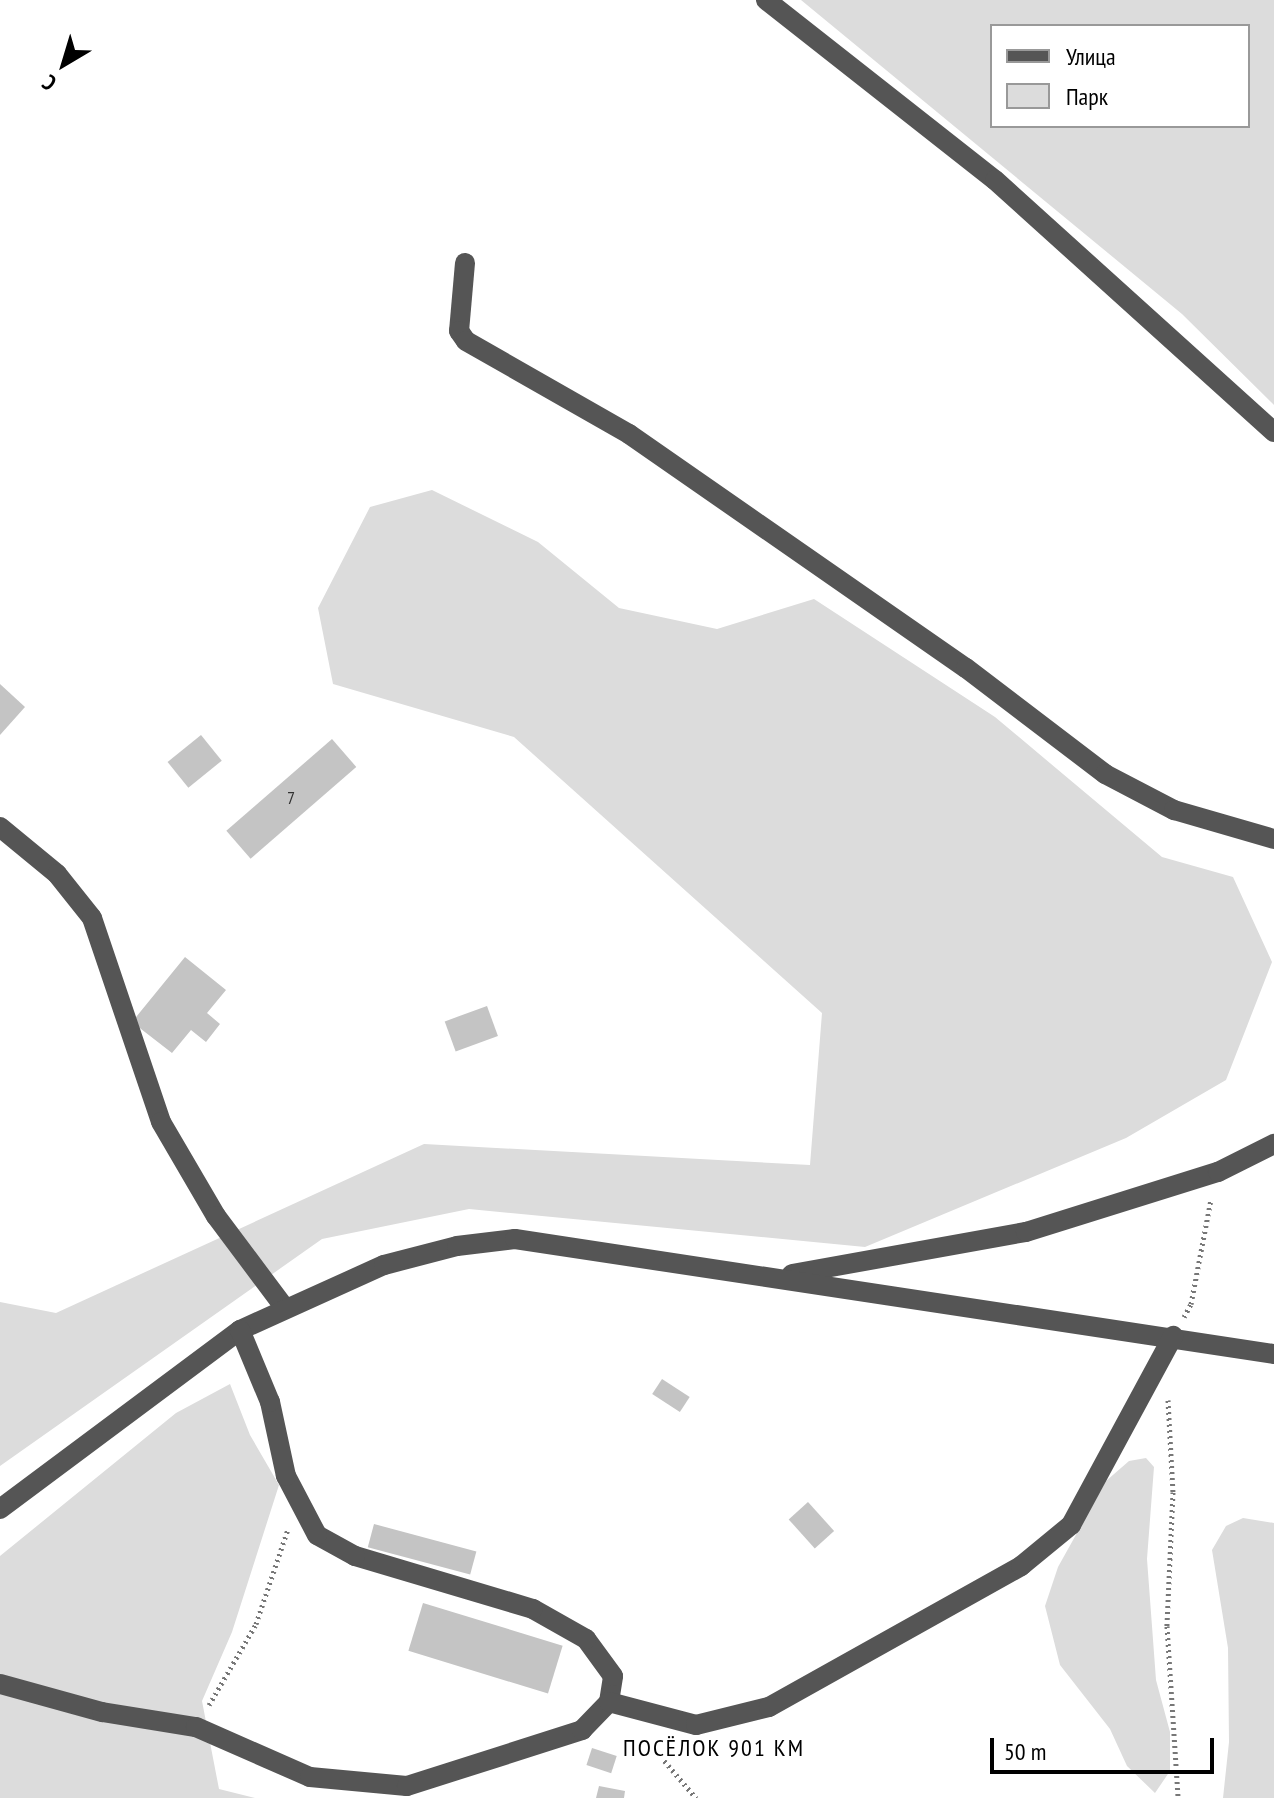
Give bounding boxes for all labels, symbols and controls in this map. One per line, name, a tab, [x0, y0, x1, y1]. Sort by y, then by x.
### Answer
north arrow	[24, 24, 104, 104]
legend	[990, 24, 1250, 128]
text: Улица	[1066, 41, 1116, 72]
text: С	[37, 69, 62, 97]
text: Парк	[1066, 81, 1108, 112]
house number: 7	[287, 787, 295, 809]
scale bar	[994, 1722, 1218, 1772]
district label: ПОСЁЛОК 901 КМ	[623, 1734, 805, 1762]
text: 50 m	[1004, 1736, 1046, 1767]

